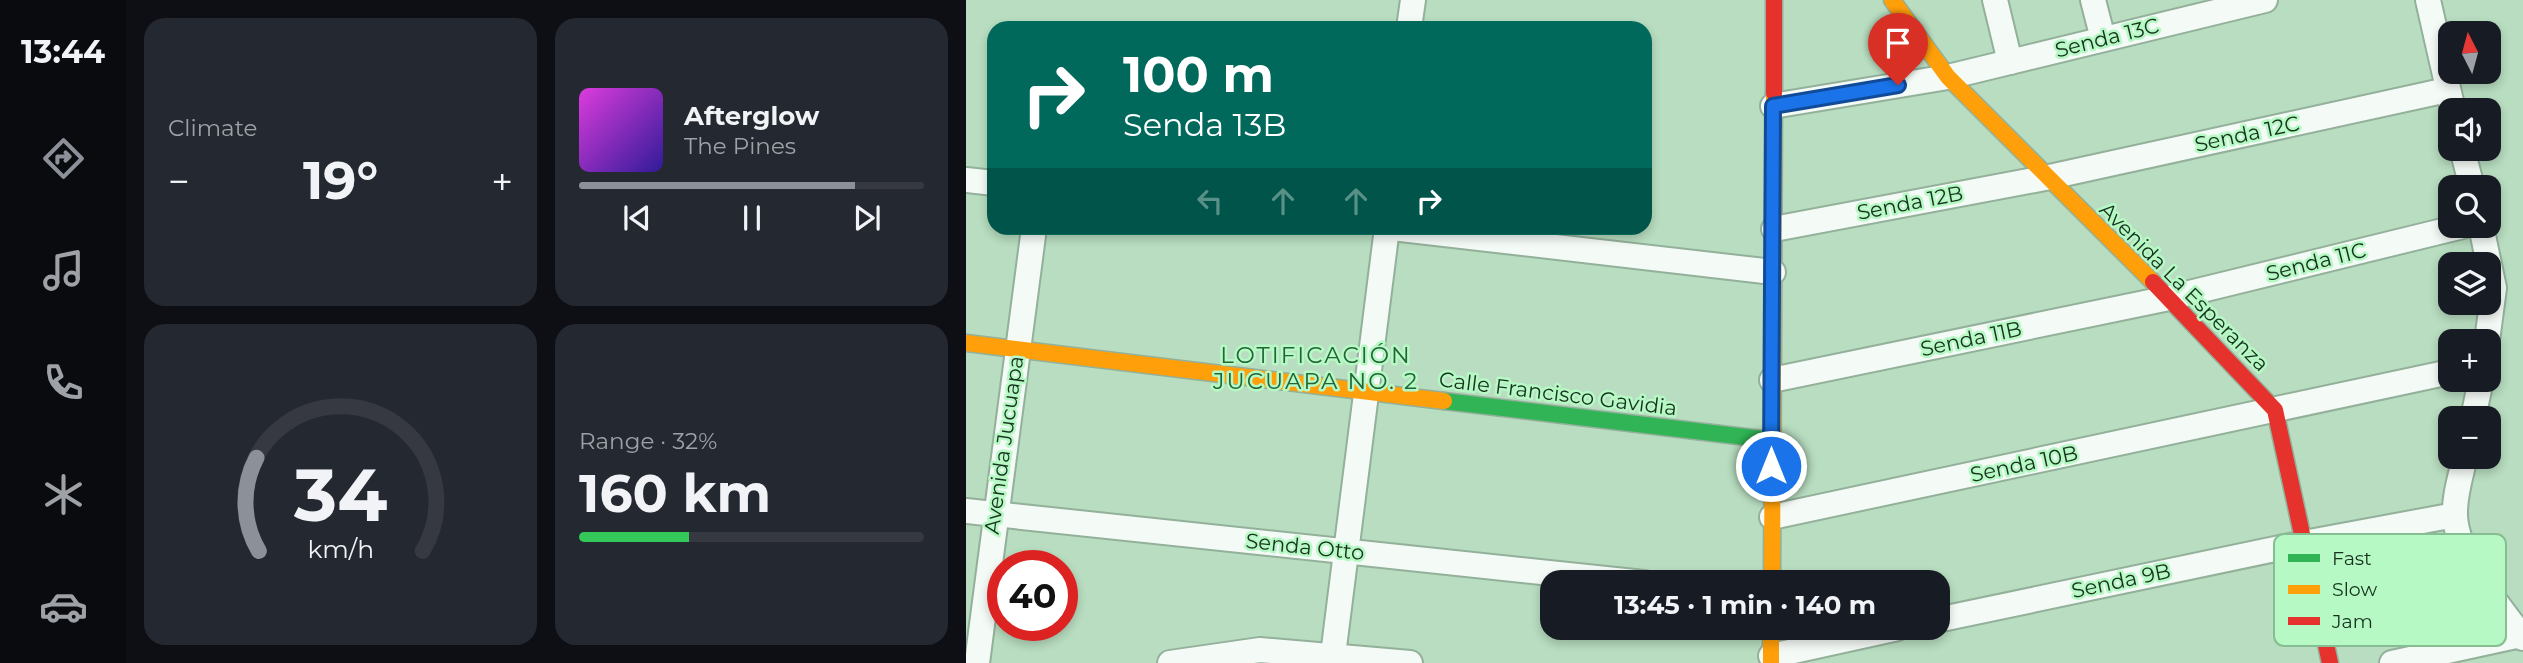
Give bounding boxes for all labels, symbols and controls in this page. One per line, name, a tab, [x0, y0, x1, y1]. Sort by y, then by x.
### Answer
pin	[1868, 13, 1928, 85]
street label: Senda 13C	[2052, 13, 2162, 62]
north arrow	[2438, 21, 2501, 84]
map controls	[2438, 21, 2501, 469]
icon: arrive	[1879, 24, 1917, 62]
text: 13:44	[21, 32, 105, 71]
text: 100 m	[1123, 45, 1274, 104]
icon: right	[1008, 49, 1099, 140]
button: sound	[2438, 98, 2501, 161]
text: Afterglow	[684, 100, 819, 132]
text: Senda 13B	[1123, 105, 1286, 144]
street label: Senda 12C	[2192, 110, 2302, 157]
text: Climate	[168, 114, 257, 142]
text: The Pines	[684, 132, 796, 160]
icon: directions	[39, 134, 88, 183]
text: 19°	[303, 149, 378, 212]
text: −	[168, 158, 190, 205]
text: +	[491, 158, 513, 205]
button: search	[2438, 175, 2501, 238]
street label: Senda 12B	[1855, 180, 1965, 225]
icon: left	[1191, 182, 1229, 220]
icon: ahead	[1264, 182, 1302, 220]
icon: ahead	[1337, 182, 1375, 220]
icon: right	[1410, 182, 1448, 220]
street label: Avenida La Esperanza	[2095, 197, 2274, 376]
icon: previous	[618, 199, 656, 237]
icon: pause	[733, 199, 771, 237]
icon: next	[848, 199, 886, 237]
street label: Senda 11C	[2263, 237, 2368, 286]
icon: music	[39, 246, 88, 295]
button: layers	[2438, 252, 2501, 315]
street label: Senda 11B	[1918, 316, 2024, 361]
button: +	[2438, 329, 2501, 392]
district label: LOTIFICACIÓN JUCUAPA NO. 2	[1212, 341, 1419, 395]
street label: Avenida Jucuapa	[979, 354, 1028, 536]
icon: phone	[39, 358, 88, 407]
street label: Calle Francisco Gavidia	[1438, 367, 1678, 420]
button: −	[2438, 406, 2501, 469]
text: Range · 32%	[579, 427, 717, 455]
position arrow	[1734, 429, 1808, 503]
street label: Senda 10B	[1968, 440, 2080, 487]
text: 34	[293, 451, 387, 539]
text: 160 km	[579, 462, 771, 525]
icon: climate	[39, 470, 88, 519]
street label: Senda Otto	[1244, 528, 1366, 565]
text: km/h	[307, 533, 374, 563]
legend	[2274, 534, 2506, 646]
text: Fast	[2332, 547, 2372, 570]
speed limit sign: 40	[987, 550, 1078, 641]
street label: Senda 9B	[2069, 558, 2173, 603]
text: Slow	[2332, 578, 2377, 601]
icon: car	[39, 582, 88, 631]
text: 13:45 · 1 min · 140 m	[1614, 589, 1876, 621]
text: Jam	[2331, 610, 2373, 633]

